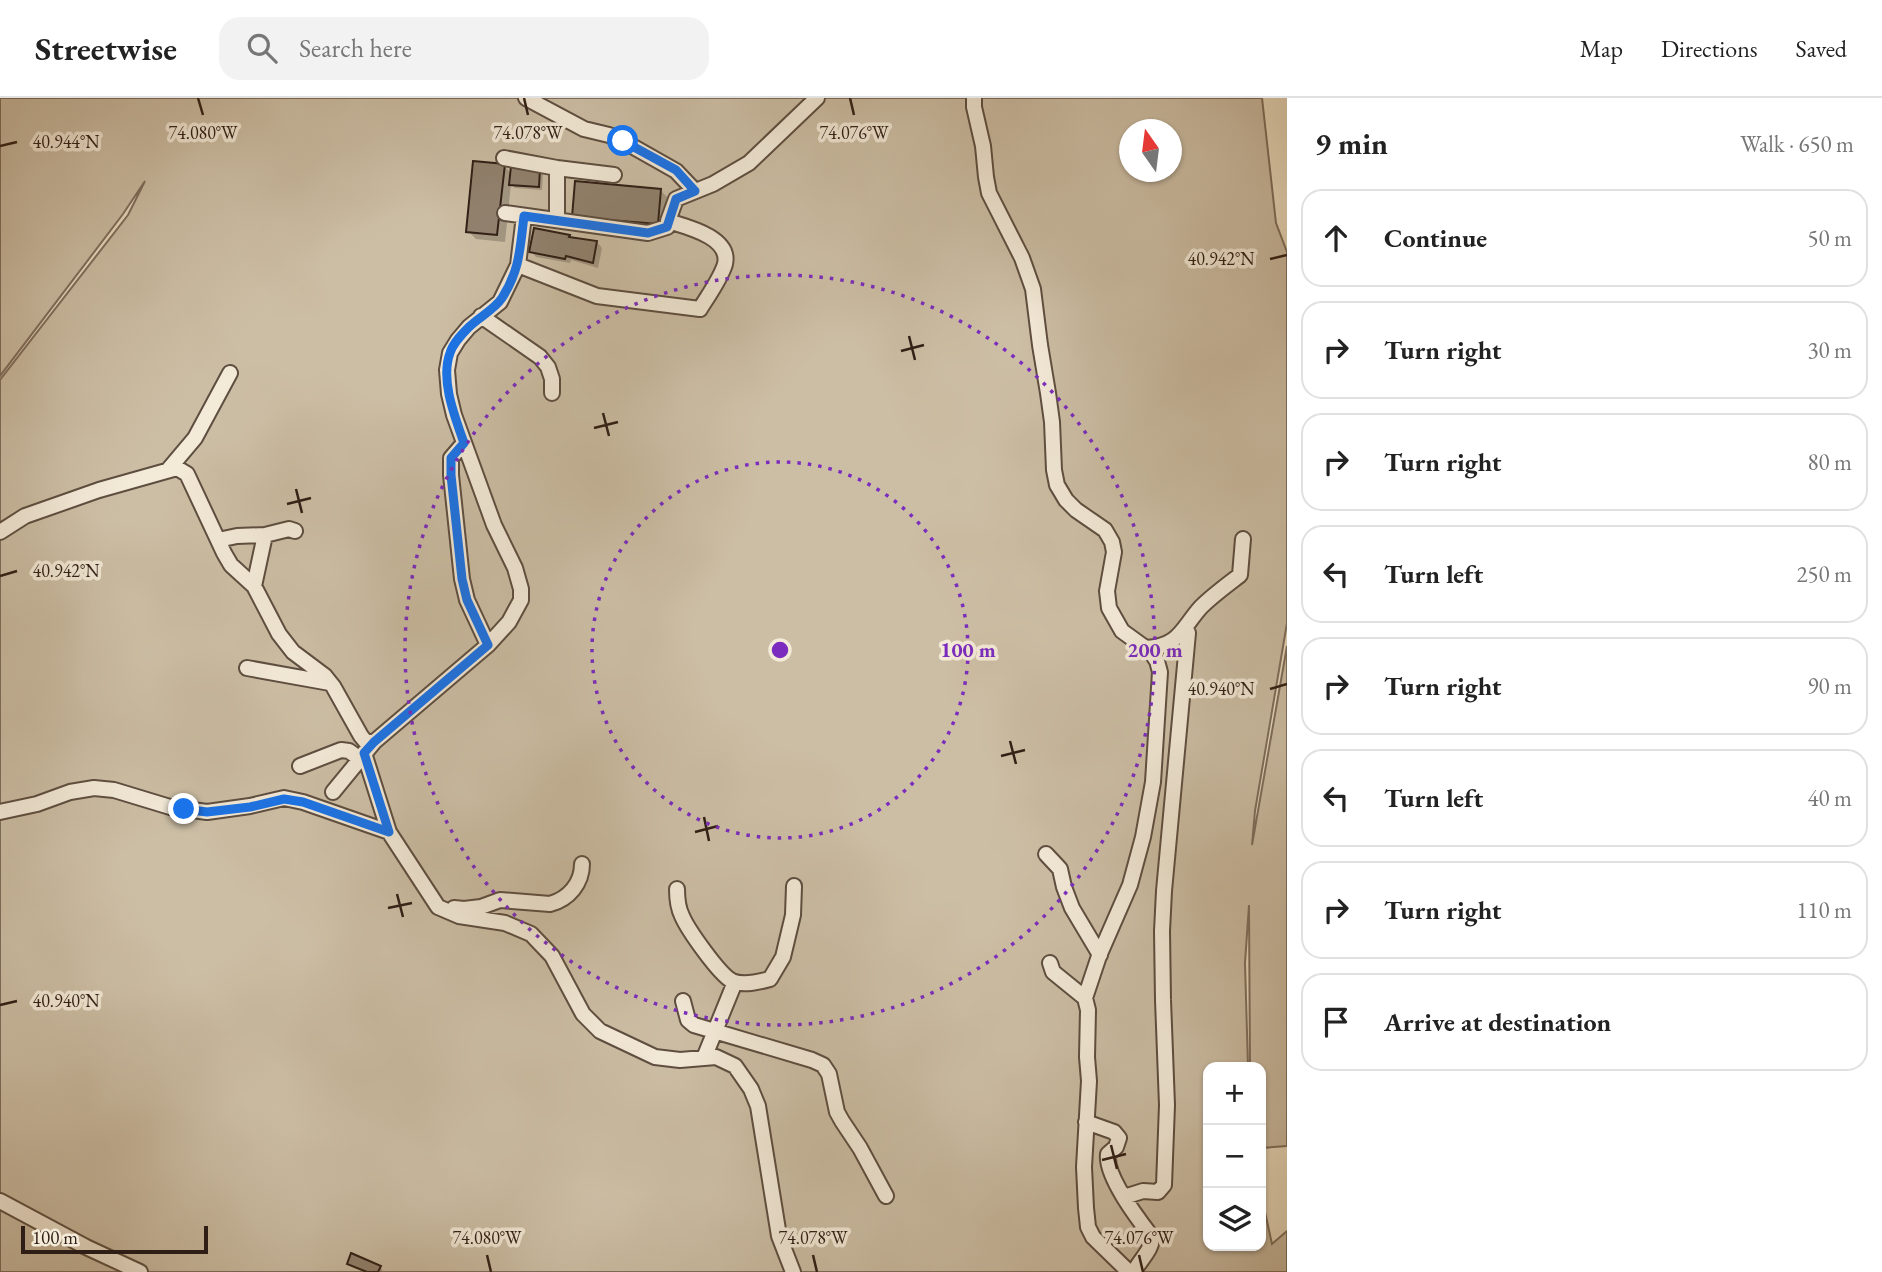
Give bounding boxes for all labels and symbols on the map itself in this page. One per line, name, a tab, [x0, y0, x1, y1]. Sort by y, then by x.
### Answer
north arrow	[1119, 119, 1182, 182]
text: 74.080°W	[168, 121, 238, 144]
text: 74.078°W	[493, 121, 563, 144]
text: 74.076°W	[819, 121, 889, 144]
route start	[607, 125, 638, 156]
text: 40.944°N	[33, 130, 100, 153]
text: 40.942°N	[1188, 247, 1255, 270]
text: 40.942°N	[33, 559, 100, 582]
text: 100 m	[940, 636, 996, 663]
text: 200 m	[1127, 636, 1183, 663]
centre of rings	[768, 638, 792, 662]
text: 40.940°N	[1188, 677, 1255, 700]
route end	[168, 793, 199, 824]
text: 40.940°N	[33, 989, 100, 1012]
scale bar	[21, 1223, 208, 1255]
text: 74.080°W	[452, 1226, 522, 1249]
text: 74.078°W	[778, 1226, 848, 1249]
text: 74.076°W	[1104, 1226, 1174, 1249]

